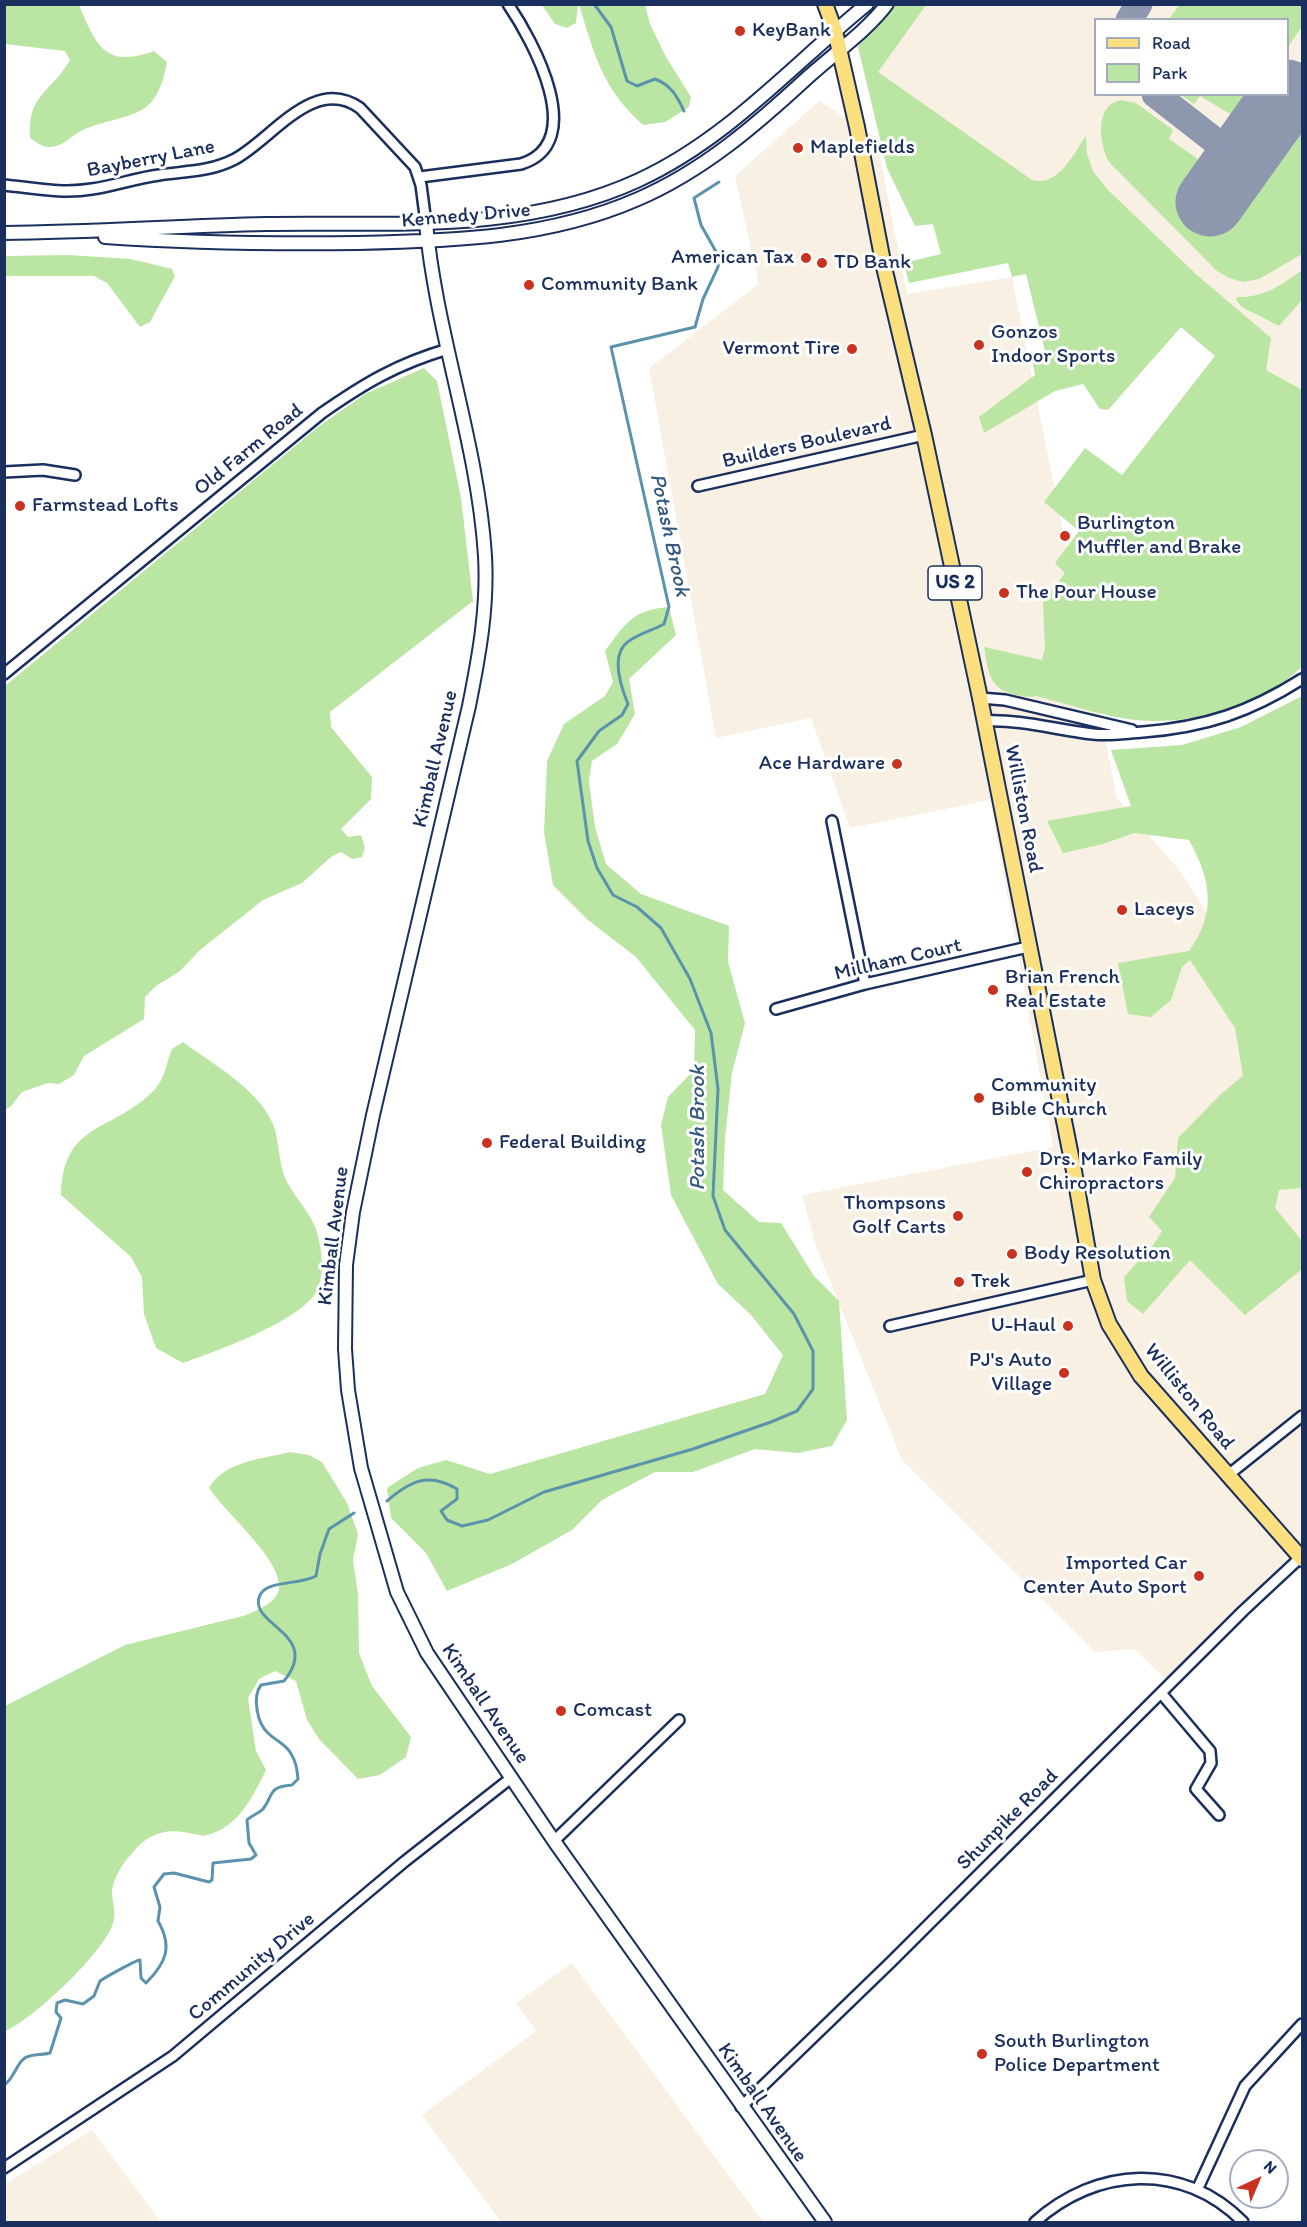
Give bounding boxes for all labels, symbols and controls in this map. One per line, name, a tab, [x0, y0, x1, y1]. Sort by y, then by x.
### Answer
place label: KeyBank	[752, 18, 831, 44]
legend	[1094, 18, 1289, 96]
marker: KeyBank	[733, 24, 747, 38]
text: Road	[1152, 32, 1191, 54]
text: Park	[1152, 62, 1187, 84]
street label: Bayberry Lane	[85, 134, 217, 184]
place label: Maplefields	[810, 135, 915, 161]
marker: Maplefields	[791, 141, 805, 155]
street label: Kennedy Drive	[400, 198, 532, 234]
place label: American Tax	[671, 245, 794, 271]
place label: TD Bank	[834, 250, 911, 276]
marker: American Tax	[799, 251, 813, 265]
marker: TD Bank	[815, 256, 829, 270]
place label: Community Bank	[541, 272, 698, 298]
marker: Community Bank	[522, 278, 536, 292]
place label: Gonzos Indoor Sports	[991, 320, 1115, 370]
place label: Vermont Tire	[723, 336, 840, 362]
marker: Gonzos Indoor Sports	[972, 338, 986, 352]
marker: Vermont Tire	[845, 342, 859, 356]
street label: Old Farm Road	[189, 398, 309, 502]
street label: Builders Boulevard	[720, 411, 894, 475]
water label: Potash Brook	[643, 471, 695, 599]
place label: Farmstead Lofts	[32, 493, 179, 519]
marker: Farmstead Lofts	[13, 499, 27, 513]
place label: Burlington Muffler and Brake	[1077, 511, 1241, 561]
marker: Burlington Muffler and Brake	[1058, 529, 1072, 543]
road number: US 2	[928, 566, 982, 600]
place label: The Pour House	[1016, 580, 1157, 606]
marker: The Pour House	[997, 586, 1011, 600]
street label: Kimball Avenue	[408, 688, 464, 830]
street label: Williston Road	[998, 743, 1048, 875]
place label: Ace Hardware	[759, 751, 885, 777]
marker: Ace Hardware	[890, 757, 904, 771]
place label: Laceys	[1134, 897, 1195, 923]
marker: Laceys	[1115, 903, 1129, 917]
street label: Millham Court	[832, 933, 964, 987]
place label: Brian French Real Estate	[1005, 965, 1120, 1015]
marker: Brian French Real Estate	[986, 983, 1000, 997]
water label: Potash Brook	[685, 1065, 711, 1191]
place label: Community Bible Church	[991, 1073, 1107, 1123]
marker: Community Bible Church	[972, 1091, 986, 1105]
place label: Federal Building	[499, 1130, 646, 1156]
marker: Federal Building	[480, 1136, 494, 1150]
place label: Drs. Marko Family Chiropractors	[1039, 1147, 1202, 1197]
street label: Kimball Avenue	[313, 1165, 355, 1307]
marker: Drs. Marko Family Chiropractors	[1020, 1165, 1034, 1179]
place label: Thompsons Golf Carts	[843, 1191, 946, 1241]
marker: Thompsons Golf Carts	[951, 1209, 965, 1223]
place label: Body Resolution	[1024, 1241, 1170, 1267]
marker: Body Resolution	[1005, 1247, 1019, 1261]
place label: Trek	[971, 1269, 1010, 1295]
marker: Trek	[952, 1275, 966, 1289]
place label: U-Haul	[991, 1313, 1056, 1339]
marker: U-Haul	[1061, 1319, 1075, 1333]
street label: Williston Road	[1138, 1339, 1240, 1455]
place label: PJ's Auto Village	[969, 1348, 1052, 1398]
marker: PJ's Auto Village	[1057, 1366, 1071, 1380]
place label: Imported Car Center Auto Sport	[1023, 1551, 1187, 1601]
marker: Imported Car Center Auto Sport	[1192, 1569, 1206, 1583]
street label: Kimball Avenue	[435, 1639, 535, 1769]
place label: Comcast	[573, 1698, 652, 1724]
marker: Comcast	[554, 1704, 568, 1718]
street label: Shunpike Road	[952, 1764, 1064, 1876]
street label: Community Drive	[184, 1907, 320, 2027]
place label: South Burlington Police Department	[994, 2029, 1160, 2079]
street label: Kimball Avenue	[712, 2038, 812, 2168]
marker: South Burlington Police Department	[975, 2047, 989, 2061]
north arrow	[1229, 2149, 1289, 2209]
text: N	[1260, 2157, 1281, 2178]

